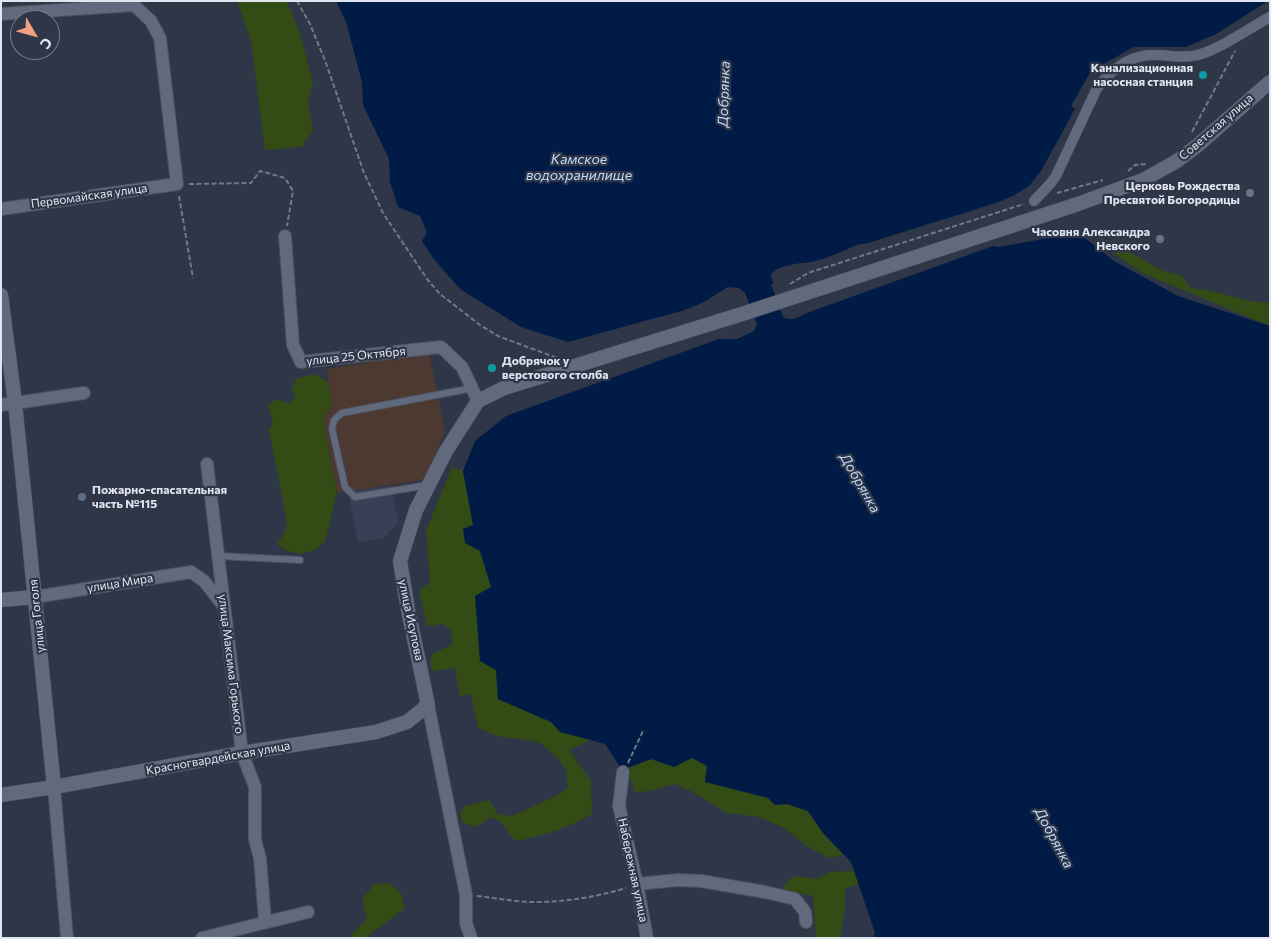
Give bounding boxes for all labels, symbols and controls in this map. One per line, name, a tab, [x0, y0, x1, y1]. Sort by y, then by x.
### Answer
north arrow	[10, 10, 60, 60]
text: С	[37, 35, 56, 53]
water label: Добрянка	[714, 61, 734, 127]
place label: Канализационная насосная станция	[1091, 61, 1193, 89]
marker: Канализационная насосная станция	[1197, 69, 1209, 81]
street label: Советская улица	[1176, 91, 1256, 163]
water label: Камское водохранилище	[526, 151, 632, 184]
place label: Церковь Рождества Пресвятой Богородицы	[1104, 179, 1240, 207]
street label: Первомайская улица	[30, 181, 148, 211]
marker: Церковь Рождества Пресвятой Богородицы	[1244, 187, 1256, 199]
place label: Часовня Александра Невского	[1032, 225, 1150, 253]
marker: Часовня Александра Невского	[1154, 233, 1166, 245]
street label: улица 25 Октября	[306, 344, 406, 368]
place label: Добрячок у верстового столба	[502, 354, 608, 382]
marker: Добрячок у верстового столба	[486, 362, 498, 374]
water label: Добрянка	[836, 450, 884, 516]
place label: Пожарно-спасательная часть №115	[92, 483, 227, 511]
marker: Пожарно-спасательная часть №115	[76, 491, 88, 503]
street label: улица Мира	[86, 571, 154, 595]
street label: улица Исупова	[395, 578, 427, 662]
street label: улица Гоголя	[26, 579, 48, 653]
street label: улица Максима Горького	[215, 593, 247, 735]
street label: Красногвардейская улица	[145, 738, 291, 778]
water label: Добрянка	[1031, 805, 1077, 871]
street label: Набережная улица	[615, 817, 651, 923]

